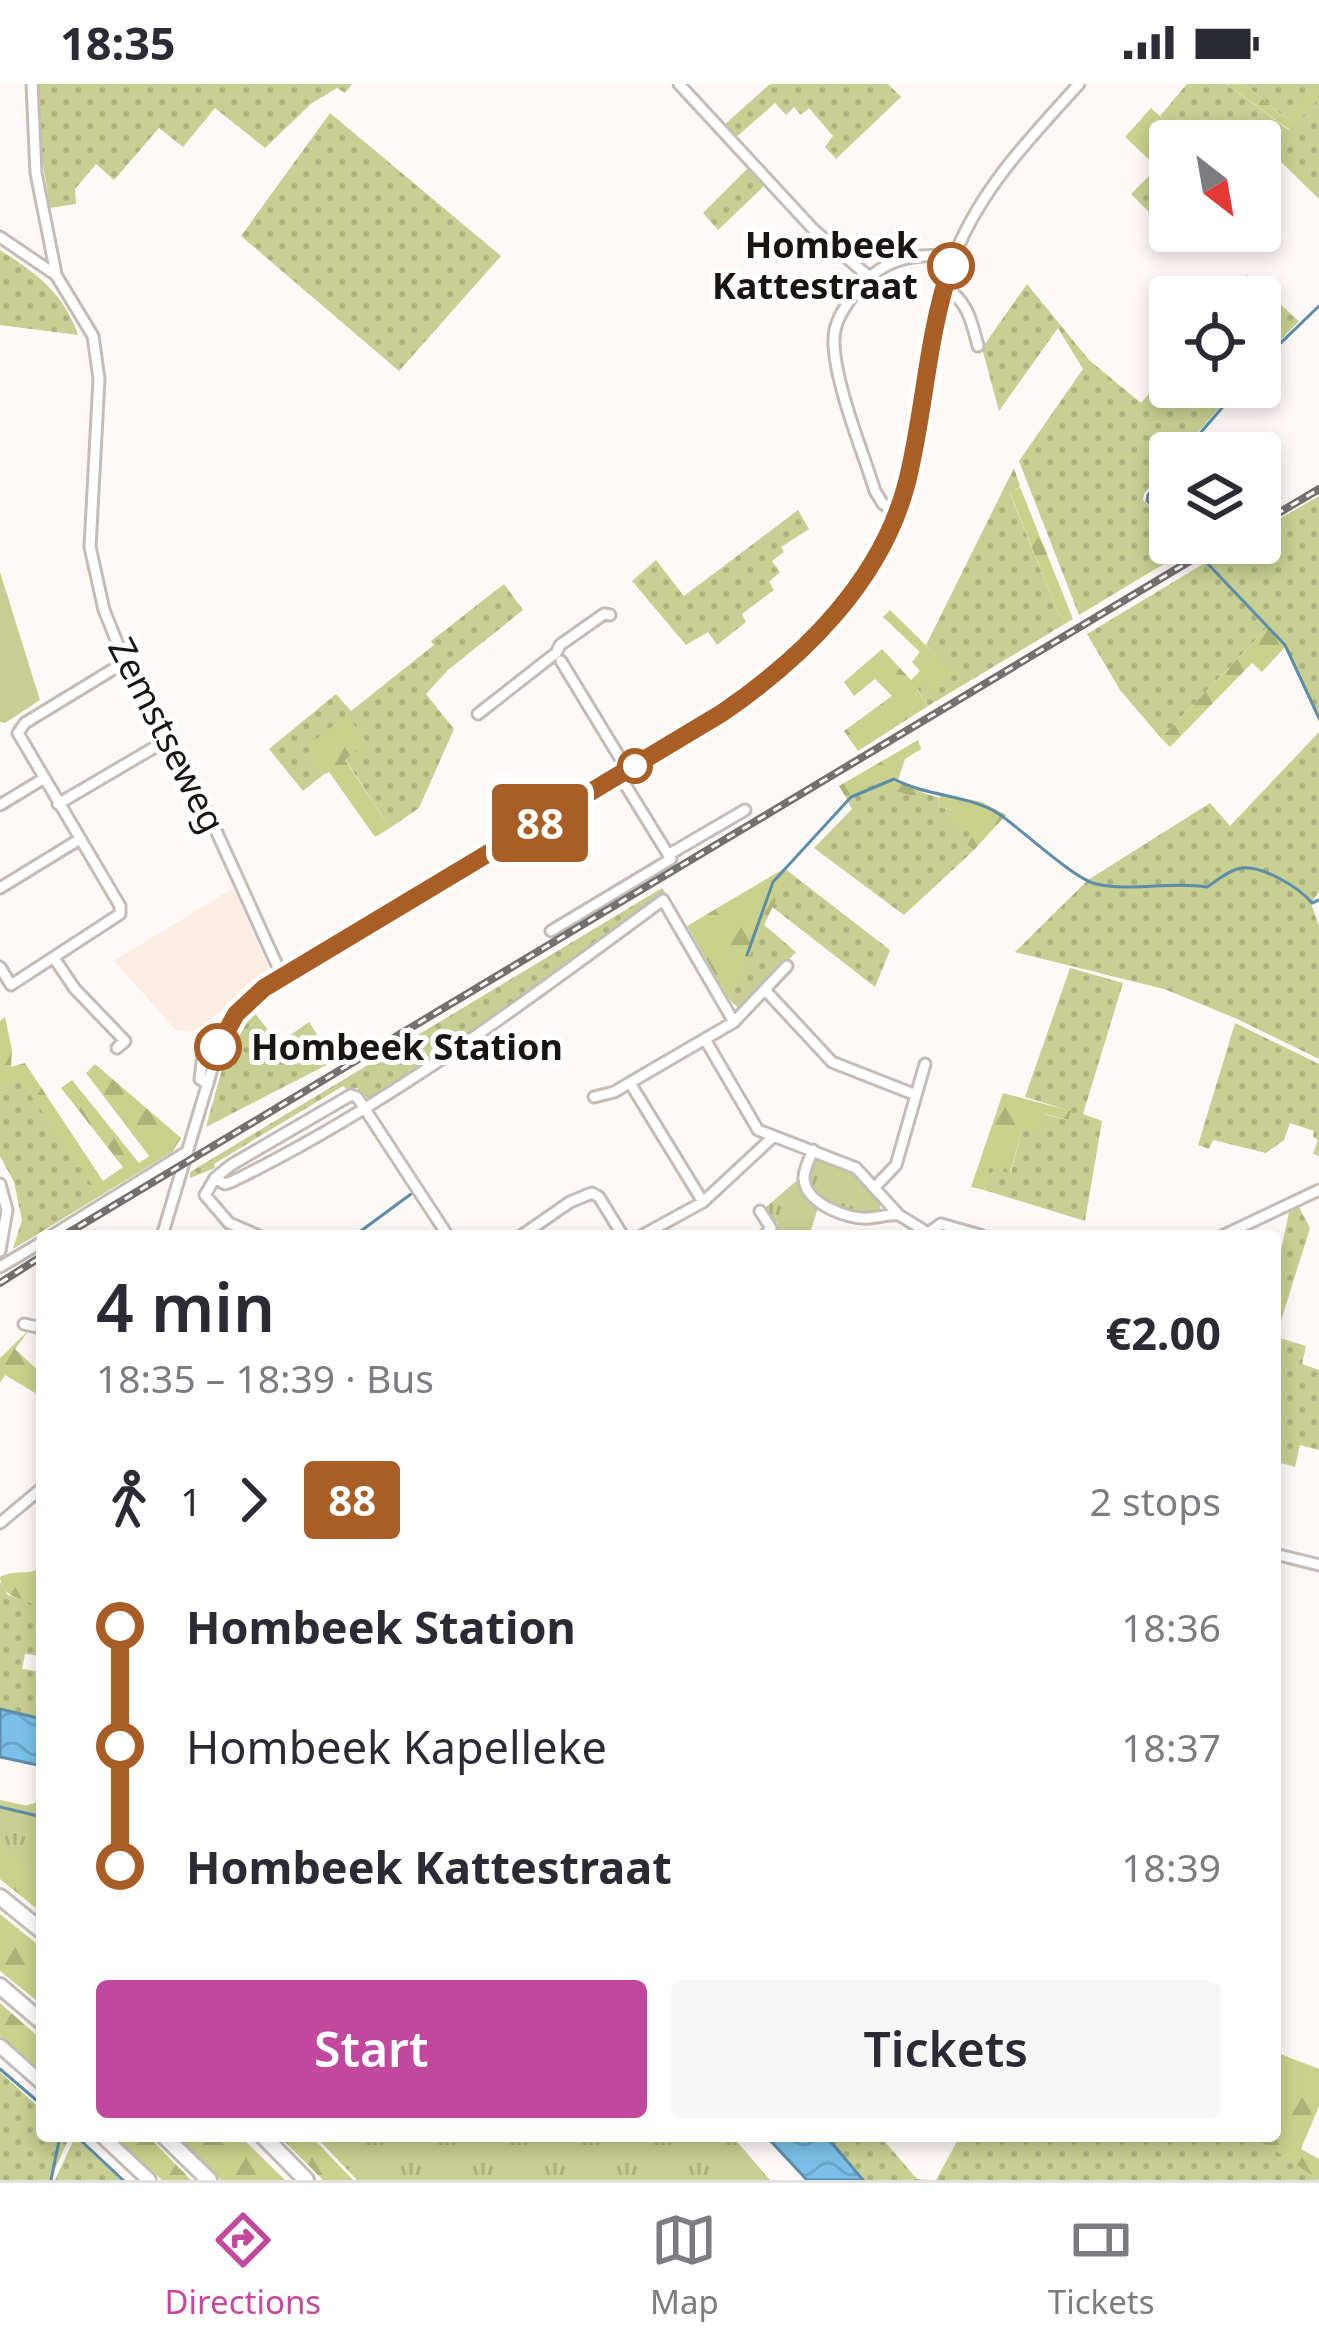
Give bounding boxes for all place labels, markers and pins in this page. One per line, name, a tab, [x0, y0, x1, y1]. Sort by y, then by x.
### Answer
place label: Hombeek Kattestraat	[712, 220, 919, 310]
marker: Hombeek Kattestraat	[929, 244, 973, 288]
unlabelled marker	[619, 750, 651, 782]
place label: Hombeek Station	[251, 1022, 563, 1071]
marker: Hombeek Station	[196, 1025, 240, 1069]

